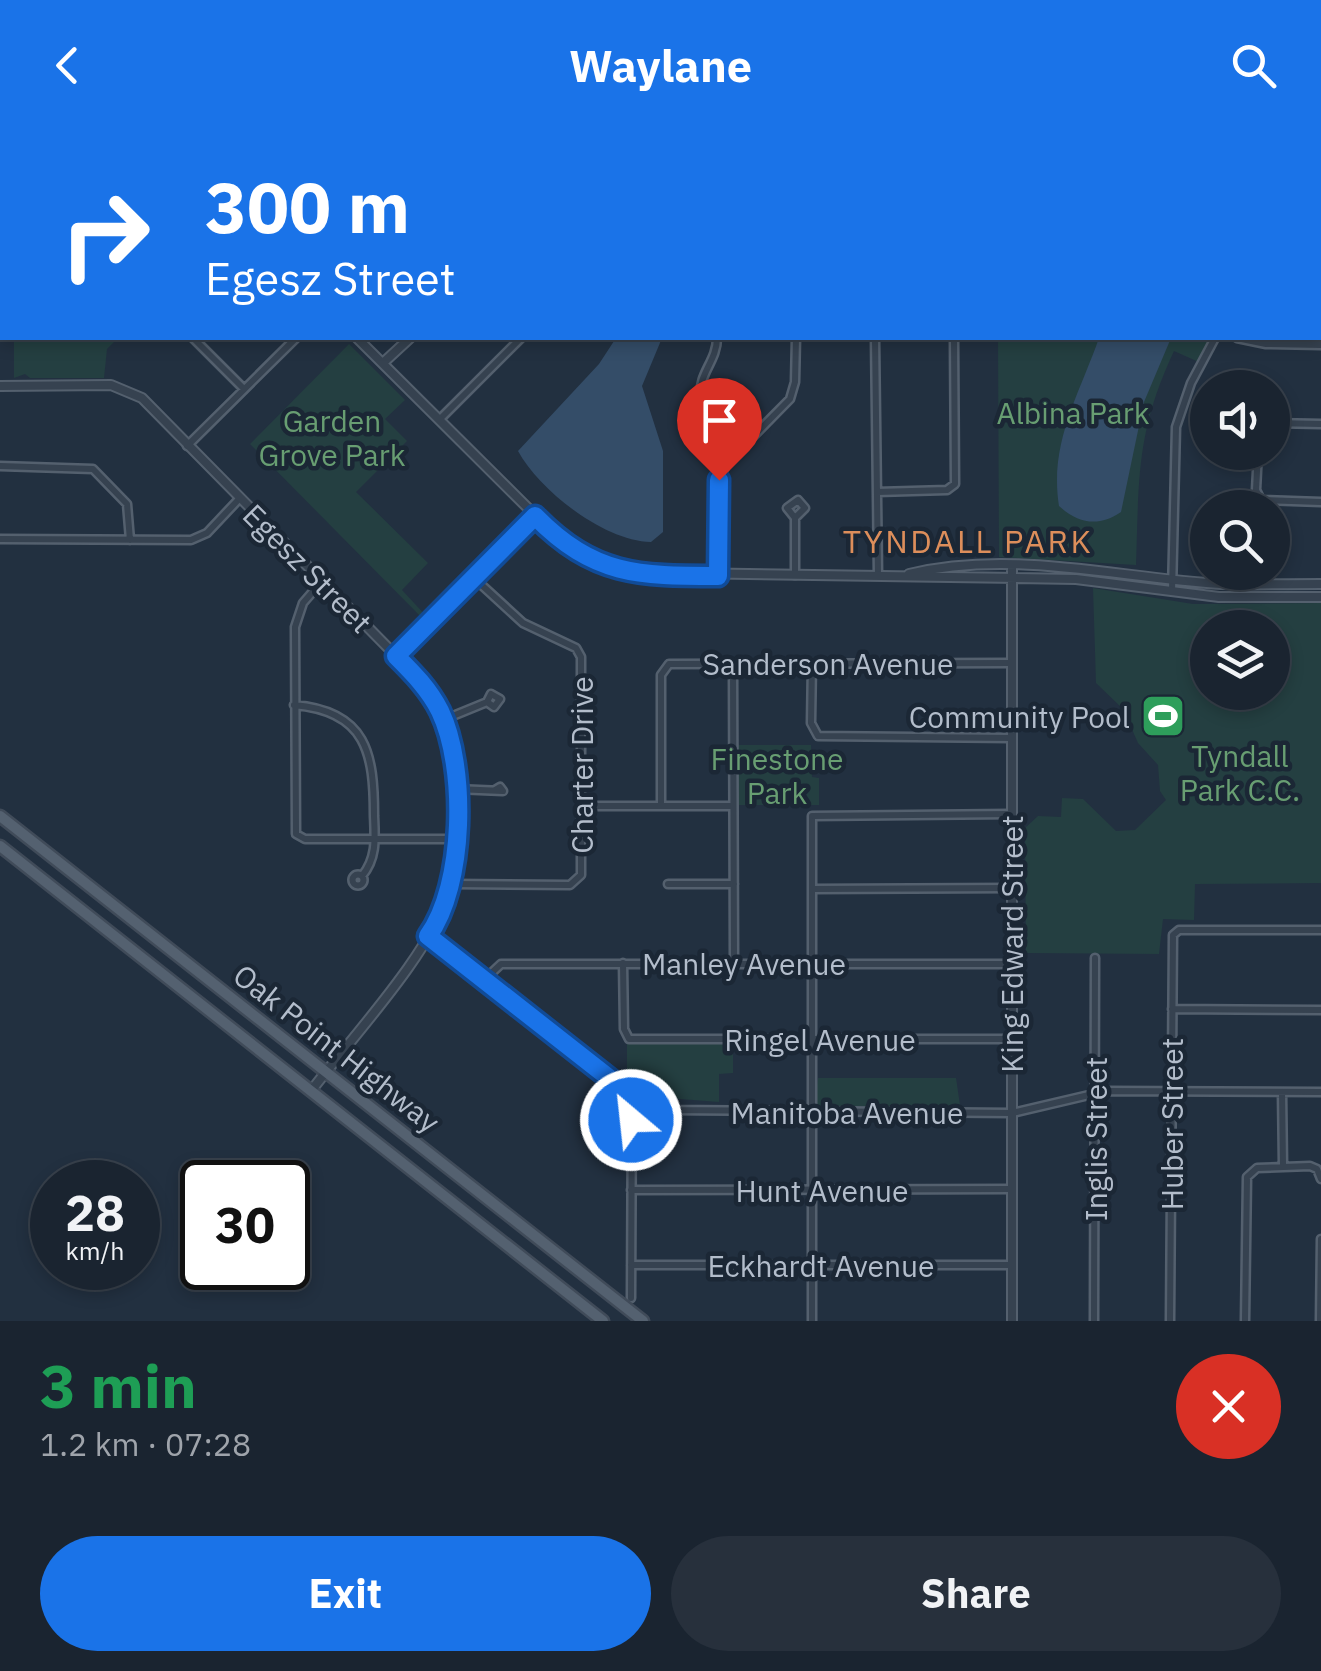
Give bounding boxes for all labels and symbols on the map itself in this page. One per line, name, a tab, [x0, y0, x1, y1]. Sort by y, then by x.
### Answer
pin	[677, 378, 762, 481]
park label: Albina Park	[996, 393, 1150, 432]
park label: Garden Grove Park	[258, 401, 406, 474]
street label: Egesz Street	[235, 495, 381, 641]
district label: TYNDALL PARK	[843, 520, 1093, 562]
street label: Sanderson Avenue	[702, 644, 954, 683]
street label: Charter Drive	[562, 676, 601, 854]
sports icon: Community Pool	[1140, 693, 1186, 739]
place label: Community Pool	[909, 697, 1130, 736]
park label: Tyndall Park C.C.	[1180, 736, 1300, 809]
park label: Finestone Park	[711, 739, 843, 812]
street label: King Edward Street	[992, 815, 1031, 1073]
street label: Manley Avenue	[642, 944, 846, 983]
street label: Oak Point Highway	[226, 955, 448, 1141]
street label: Ringel Avenue	[724, 1020, 916, 1059]
street label: Huber Street	[1152, 1038, 1191, 1210]
street label: Inglis Street	[1076, 1057, 1115, 1221]
position arrow	[579, 1068, 683, 1172]
street label: Manitoba Avenue	[731, 1093, 963, 1132]
speed limit sign: 30	[180, 1160, 310, 1290]
street label: Hunt Avenue	[735, 1171, 909, 1210]
street label: Eckhardt Avenue	[707, 1246, 935, 1285]

